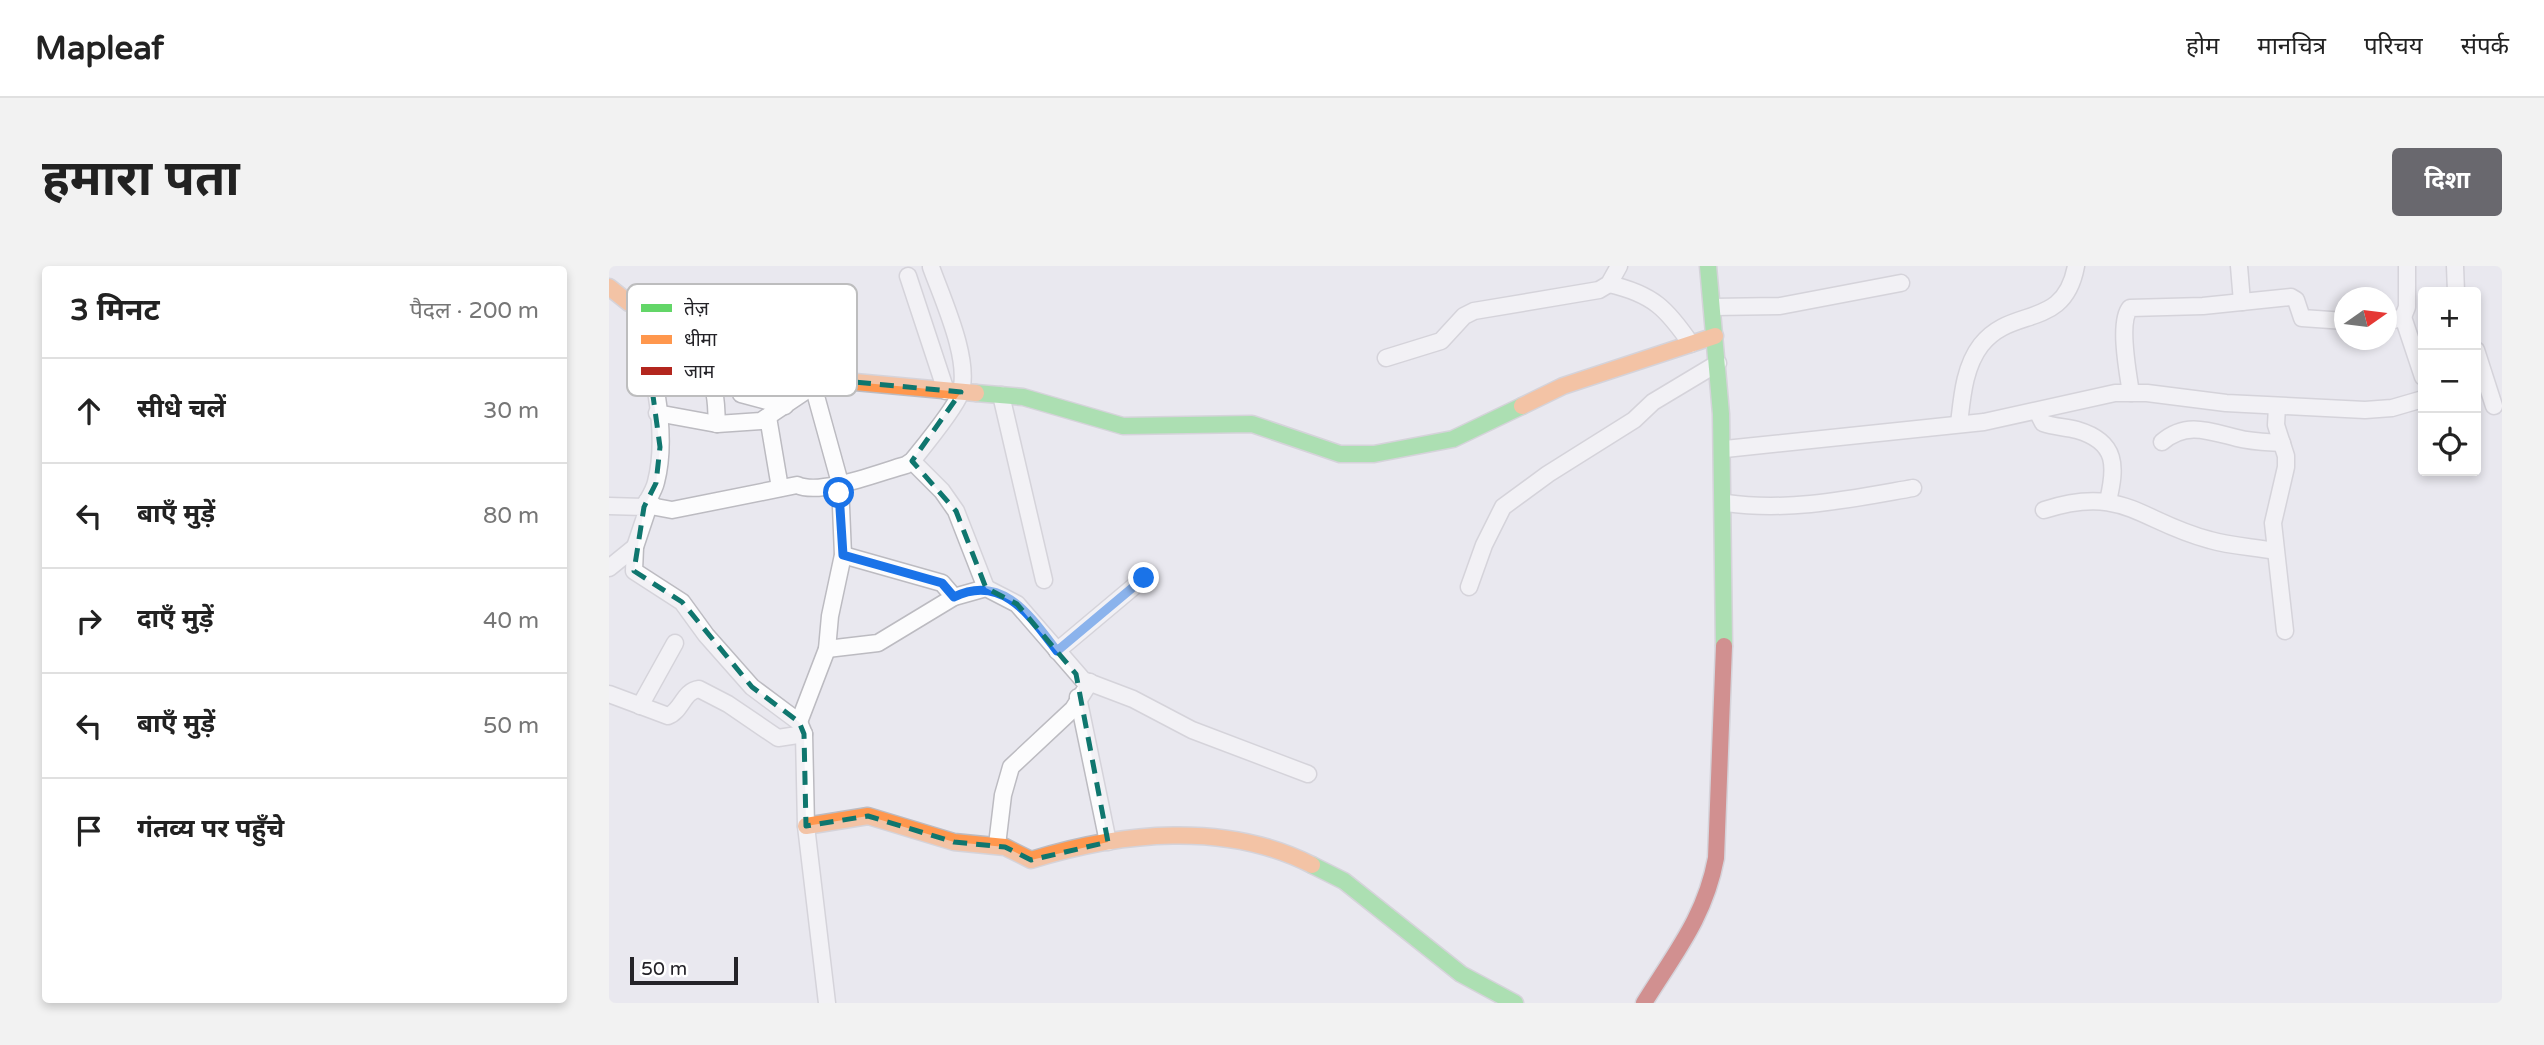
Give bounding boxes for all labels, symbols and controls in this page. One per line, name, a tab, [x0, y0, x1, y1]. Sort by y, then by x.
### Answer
text: Mapleaf	[35, 29, 164, 68]
text: होम	[2186, 32, 2219, 61]
text: मानचित्र	[2257, 32, 2326, 61]
text: परिचय	[2364, 32, 2423, 61]
text: संपर्क	[2461, 32, 2509, 61]
button: दिशा	[2392, 148, 2502, 216]
text: हमारा पता	[42, 150, 240, 209]
legend	[627, 284, 857, 396]
north arrow	[2334, 287, 2397, 350]
map controls	[2418, 287, 2481, 476]
button: +	[2418, 287, 2481, 350]
text: 3 मिनट	[70, 292, 160, 329]
text: पैदल · 200 m	[410, 297, 539, 325]
text: तेज़	[684, 297, 710, 320]
text: धीमा	[684, 329, 718, 351]
button: −	[2418, 350, 2481, 413]
text: जाम	[684, 361, 715, 383]
icon: ahead	[70, 392, 108, 430]
text: सीधे चलें	[137, 393, 226, 424]
text: 30 m	[483, 397, 539, 425]
button: locate	[2418, 413, 2481, 476]
route start	[823, 477, 854, 508]
icon: left	[70, 497, 108, 535]
text: बाएँ मुड़ें	[137, 498, 215, 529]
text: 80 m	[483, 502, 539, 530]
route end	[1128, 562, 1159, 593]
icon: right	[70, 602, 108, 640]
text: दाएँ मुड़ें	[137, 603, 214, 634]
text: 40 m	[483, 607, 539, 635]
icon: left	[70, 707, 108, 745]
text: बाएँ मुड़ें	[137, 708, 215, 739]
text: 50 m	[483, 712, 539, 740]
icon: arrive	[70, 812, 108, 850]
text: गंतव्य पर पहुँचे	[137, 813, 284, 844]
scale bar	[630, 954, 739, 986]
text: 50 m	[641, 958, 687, 980]

